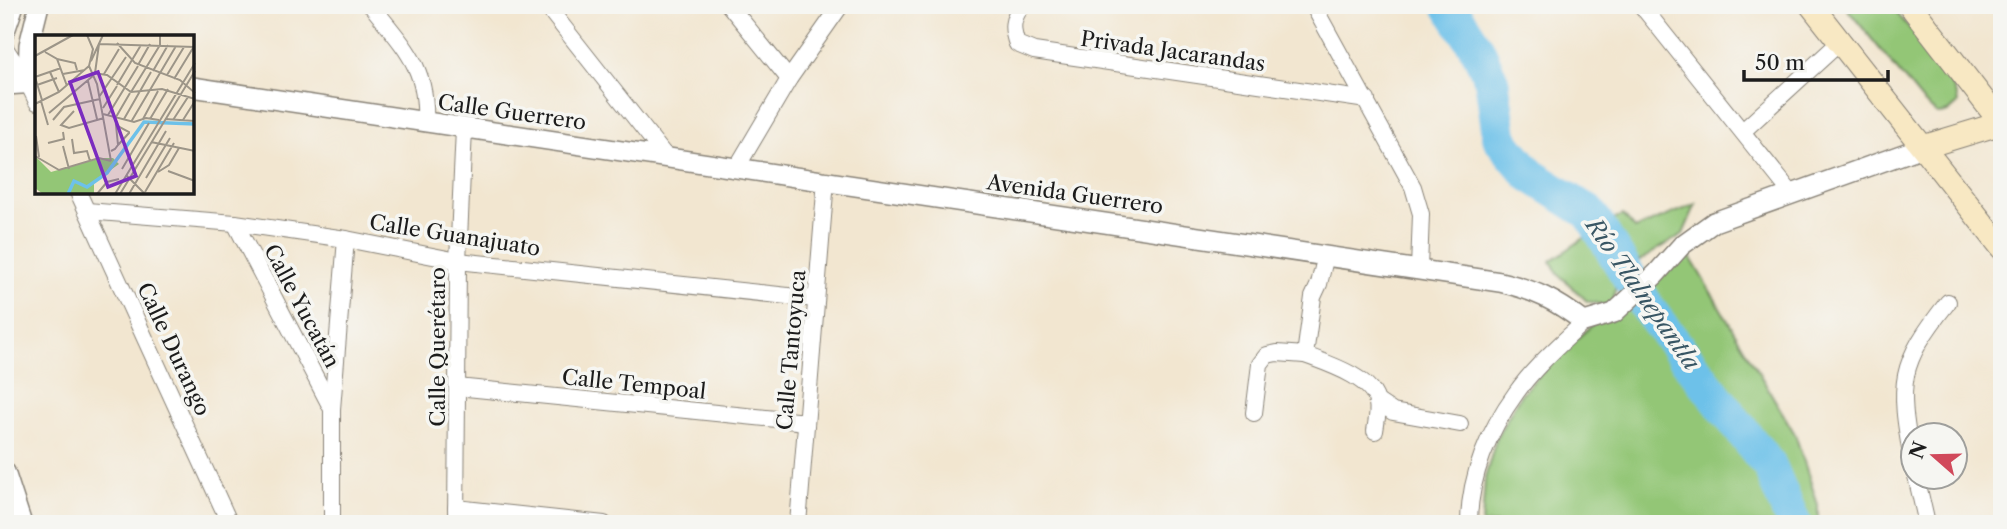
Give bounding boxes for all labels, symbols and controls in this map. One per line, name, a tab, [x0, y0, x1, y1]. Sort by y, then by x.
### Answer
street label: Privada Jacarandas	[1079, 26, 1267, 76]
inset map	[35, 35, 194, 194]
scale bar	[1744, 38, 1888, 82]
text: 50 m	[1755, 50, 1805, 75]
street label: Calle Guerrero	[436, 89, 588, 135]
street label: Avenida Guerrero	[984, 169, 1165, 219]
street label: Calle Guanajuato	[368, 209, 542, 261]
water label: Río Tlalnepantla	[1579, 211, 1706, 376]
street label: Calle Yucatán	[259, 240, 345, 372]
street label: Calle Querétaro	[425, 267, 450, 427]
street label: Calle Tantoyuca	[772, 268, 811, 431]
street label: Calle Durango	[132, 279, 216, 419]
street label: Calle Tempoal	[561, 364, 707, 404]
north arrow	[1898, 420, 1968, 490]
text: N	[1905, 439, 1932, 462]

